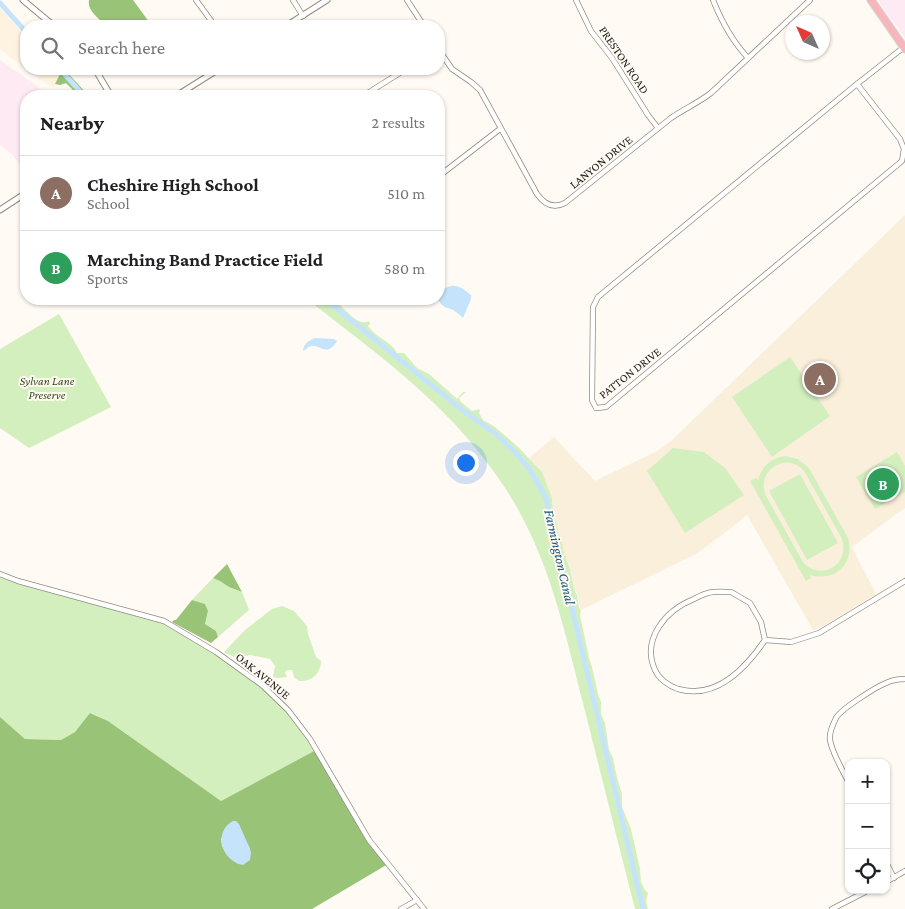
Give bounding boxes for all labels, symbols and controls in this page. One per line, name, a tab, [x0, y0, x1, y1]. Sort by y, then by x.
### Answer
north arrow	[785, 15, 830, 60]
search box	[20, 20, 445, 75]
street label: PRESTON ROAD	[596, 23, 652, 97]
icon: search	[38, 34, 66, 62]
text: Search here	[78, 37, 165, 58]
text: Nearby	[40, 111, 104, 135]
text: 2 results	[372, 114, 425, 131]
street label: LANYON DRIVE	[567, 132, 635, 192]
text: Cheshire High School	[87, 174, 259, 195]
text: A	[51, 185, 61, 202]
text: 510 m	[387, 185, 425, 202]
text: School	[87, 195, 130, 212]
text: Marching Band Practice Field	[87, 249, 323, 270]
text: B	[51, 260, 61, 277]
text: 580 m	[384, 260, 425, 277]
text: Sports	[87, 270, 128, 287]
street label: PATTON DRIVE	[596, 344, 664, 402]
pin: A	[804, 360, 836, 398]
park label: Sylvan Lane Preserve	[20, 374, 75, 402]
your location	[453, 450, 479, 476]
pin: B	[867, 465, 899, 503]
water label: Farmington Canal	[541, 508, 579, 607]
street label: OAK AVENUE	[233, 650, 293, 703]
map controls	[845, 759, 890, 894]
button: +	[845, 759, 890, 804]
button: −	[845, 804, 890, 849]
button: locate	[845, 849, 890, 894]

